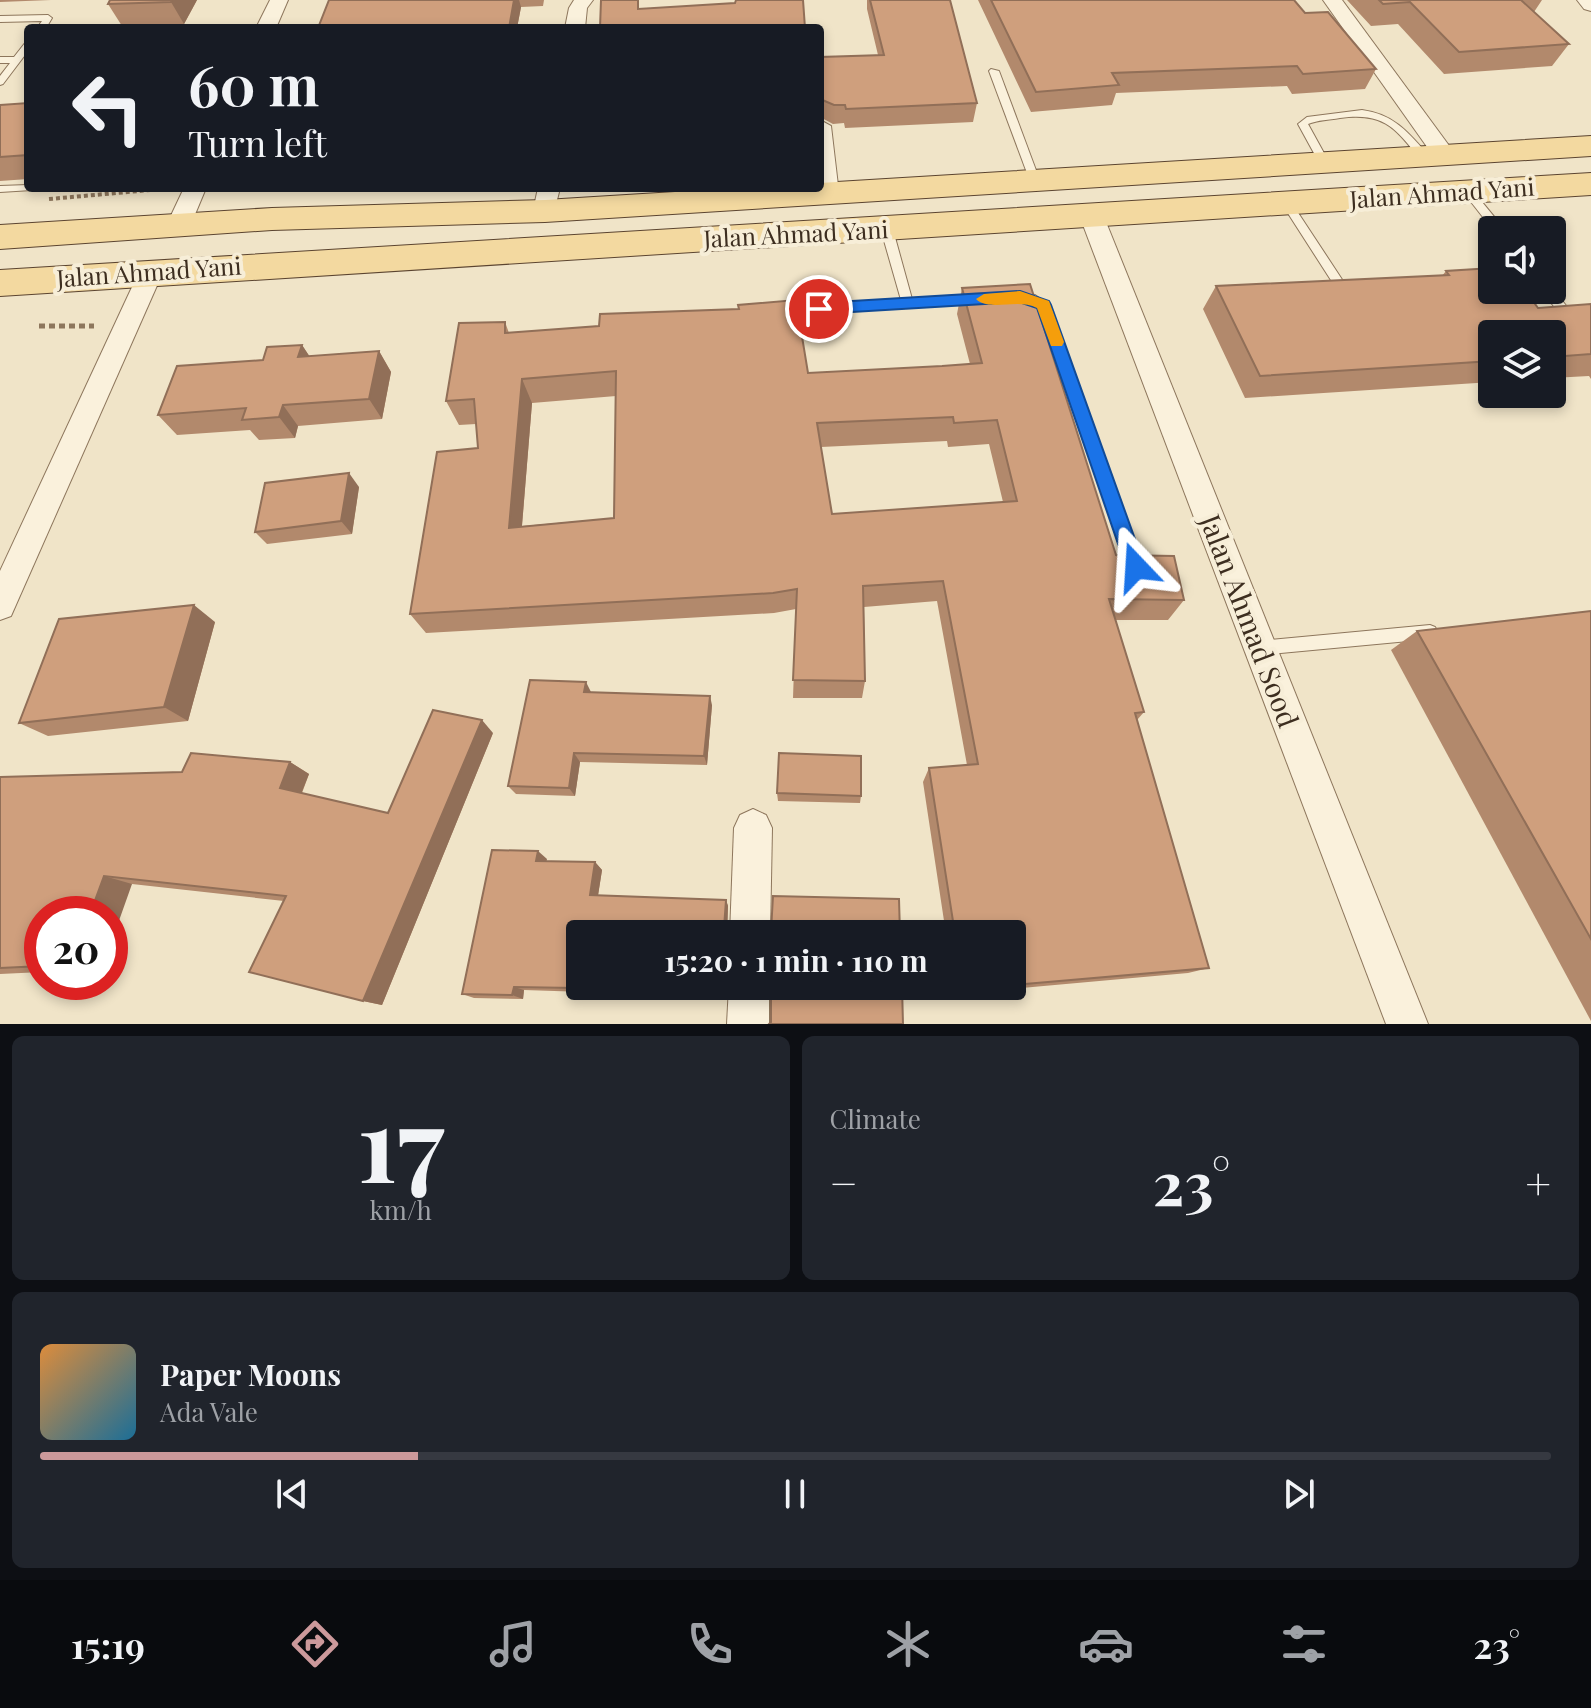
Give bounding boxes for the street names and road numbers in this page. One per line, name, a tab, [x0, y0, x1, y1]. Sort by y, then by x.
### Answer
street label: Jalan Ahmad Yani	[1347, 170, 1535, 214]
street label: Jalan Ahmad Yani	[702, 212, 889, 254]
street label: Jalan Ahmad Yani	[54, 249, 242, 293]
street label: Jalan Ahmad Sood	[1192, 508, 1308, 732]

